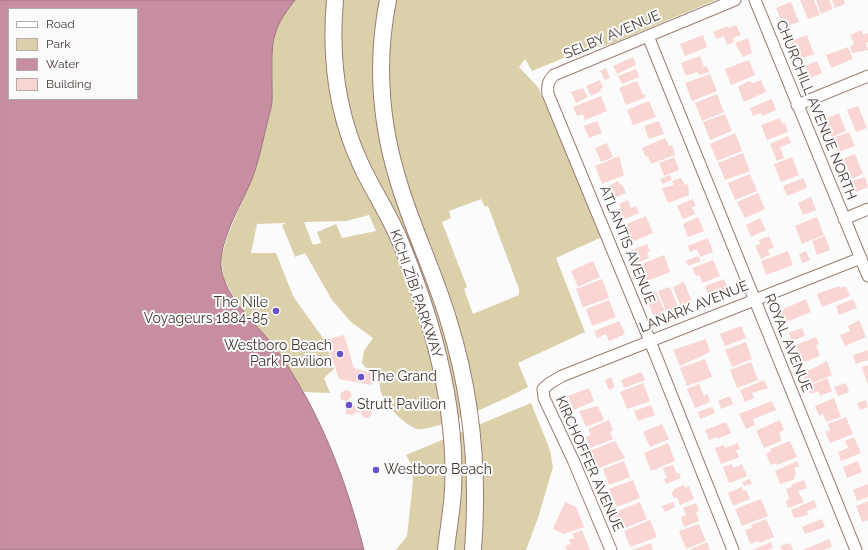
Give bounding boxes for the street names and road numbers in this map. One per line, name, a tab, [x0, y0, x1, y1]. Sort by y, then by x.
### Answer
street label: SELBY AVENUE	[561, 7, 663, 63]
street label: CHURCHILL AVENUE NORTH	[772, 18, 860, 202]
street label: ATLANTIS AVENUE	[596, 183, 658, 307]
street label: KICHI ZĪBĪ PARKWAY	[386, 227, 446, 361]
street label: LANARK AVENUE	[637, 277, 751, 337]
street label: ROYAL AVENUE	[761, 291, 815, 395]
street label: KIRCHOFFER AVENUE	[552, 394, 626, 534]

